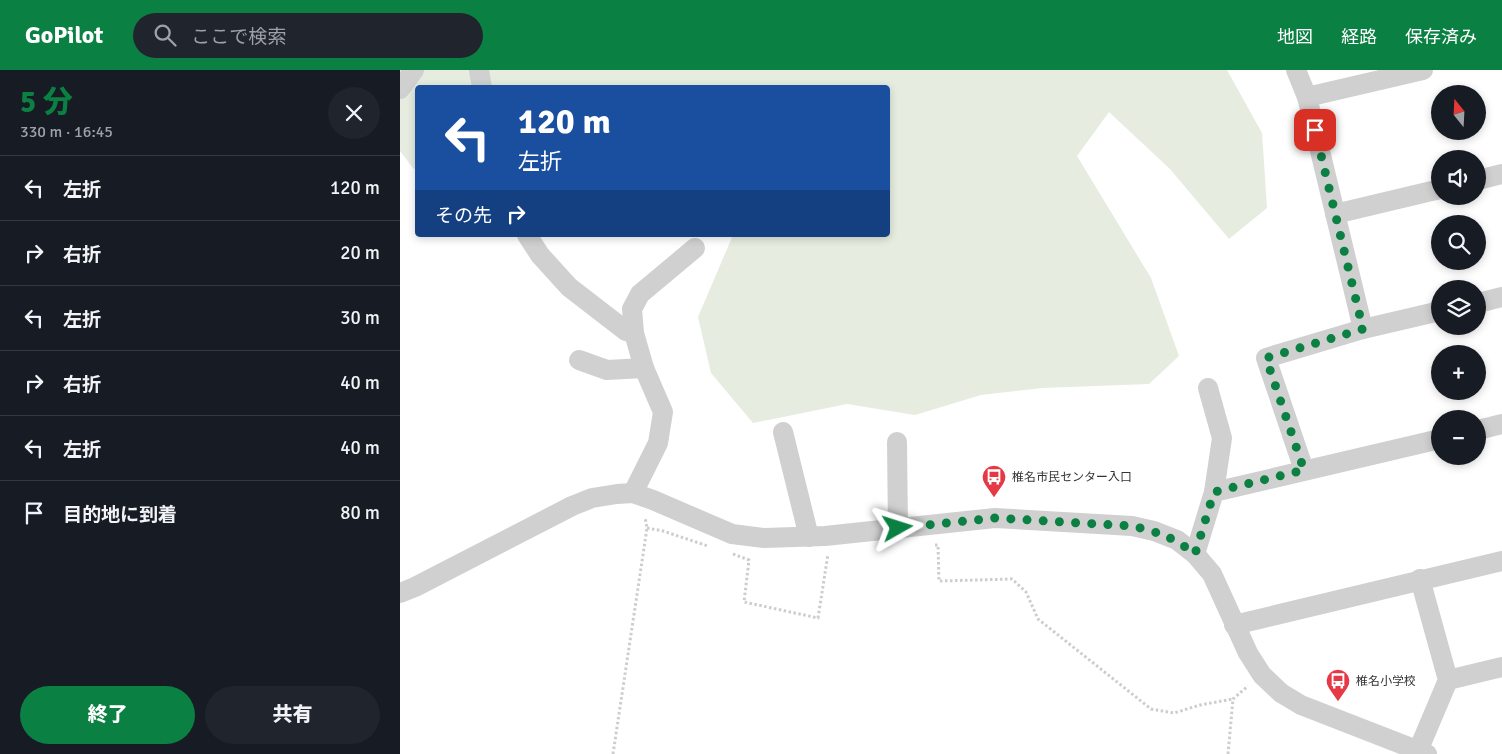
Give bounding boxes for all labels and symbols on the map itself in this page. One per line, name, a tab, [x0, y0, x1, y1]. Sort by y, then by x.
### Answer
north arrow	[1431, 85, 1486, 140]
pin	[1294, 109, 1336, 151]
bus stop icon: 椎名市民センター入口	[981, 464, 1007, 498]
place label: 椎名市民センター入口	[1012, 470, 1132, 485]
position arrow	[871, 501, 923, 553]
bus stop icon: 椎名小学校	[1325, 668, 1351, 702]
place label: 椎名小学校	[1356, 674, 1416, 689]

